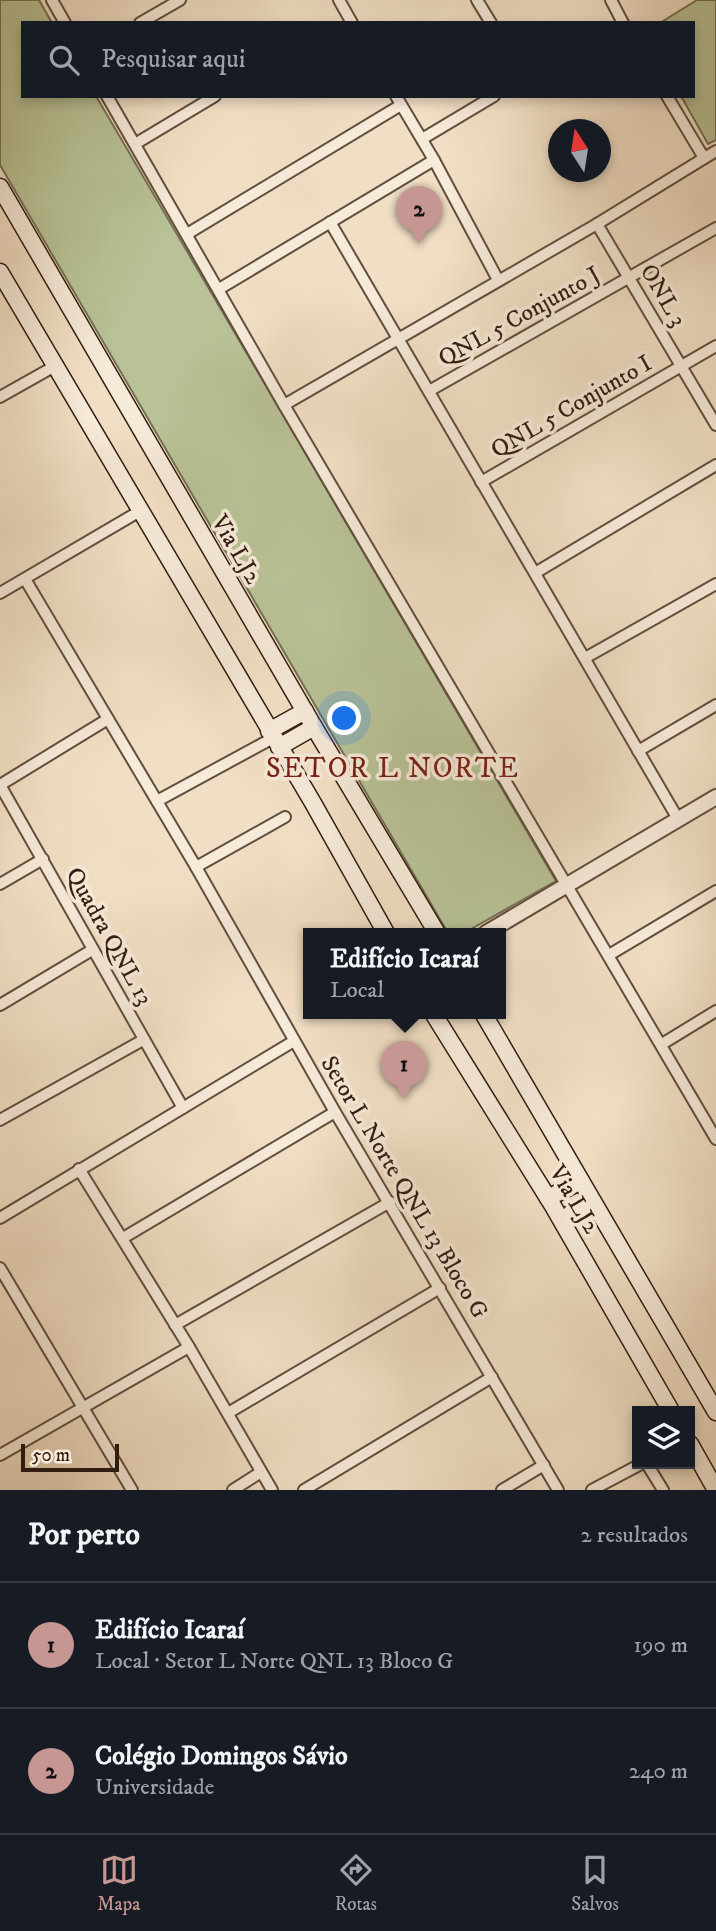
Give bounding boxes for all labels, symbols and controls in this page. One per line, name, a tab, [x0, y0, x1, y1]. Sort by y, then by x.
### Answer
search box	[21, 21, 695, 98]
icon: search	[45, 41, 83, 79]
text: Pesquisar aqui	[101, 43, 245, 76]
north arrow	[548, 119, 611, 182]
pin: 2	[396, 186, 442, 244]
street label: ONL 3	[633, 259, 693, 332]
street label: QNL 5 Conjunto J	[433, 260, 606, 374]
street label: QNL 5 Conjunto I	[486, 349, 657, 465]
street label: Via LJ2	[204, 509, 268, 590]
your location	[327, 701, 361, 735]
district label: SETOR L NORTE	[266, 751, 520, 786]
street label: Quadra QNL 13	[59, 862, 159, 1011]
popup	[303, 928, 506, 1019]
text: Edifício Icaraí	[330, 943, 479, 976]
text: Local	[330, 976, 384, 1005]
pin: 1	[381, 1041, 427, 1099]
street label: Setor L Norte QNL 13 Bloco G	[315, 1051, 495, 1323]
street label: Via LJ2	[542, 1159, 606, 1239]
map controls	[632, 1406, 695, 1469]
button: layers	[632, 1406, 695, 1469]
scale bar	[21, 1441, 119, 1473]
text: 50 m	[32, 1444, 70, 1467]
text: Por perto	[28, 1517, 140, 1554]
text: 2 resultados	[581, 1521, 688, 1550]
text: Edifício Icaraí	[95, 1614, 244, 1647]
text: 1	[47, 1631, 55, 1660]
text: 190 m	[634, 1631, 688, 1660]
text: Local · Setor L Norte QNL 13 Bloco G	[95, 1647, 453, 1676]
text: Colégio Domingos Sávio	[95, 1740, 348, 1773]
text: 2	[45, 1757, 57, 1786]
text: 240 m	[629, 1757, 688, 1786]
text: Universidade	[95, 1773, 214, 1802]
tab: Mapa	[97, 1851, 140, 1916]
tab: Rotas	[335, 1851, 377, 1916]
tab: Salvos	[571, 1851, 619, 1916]

